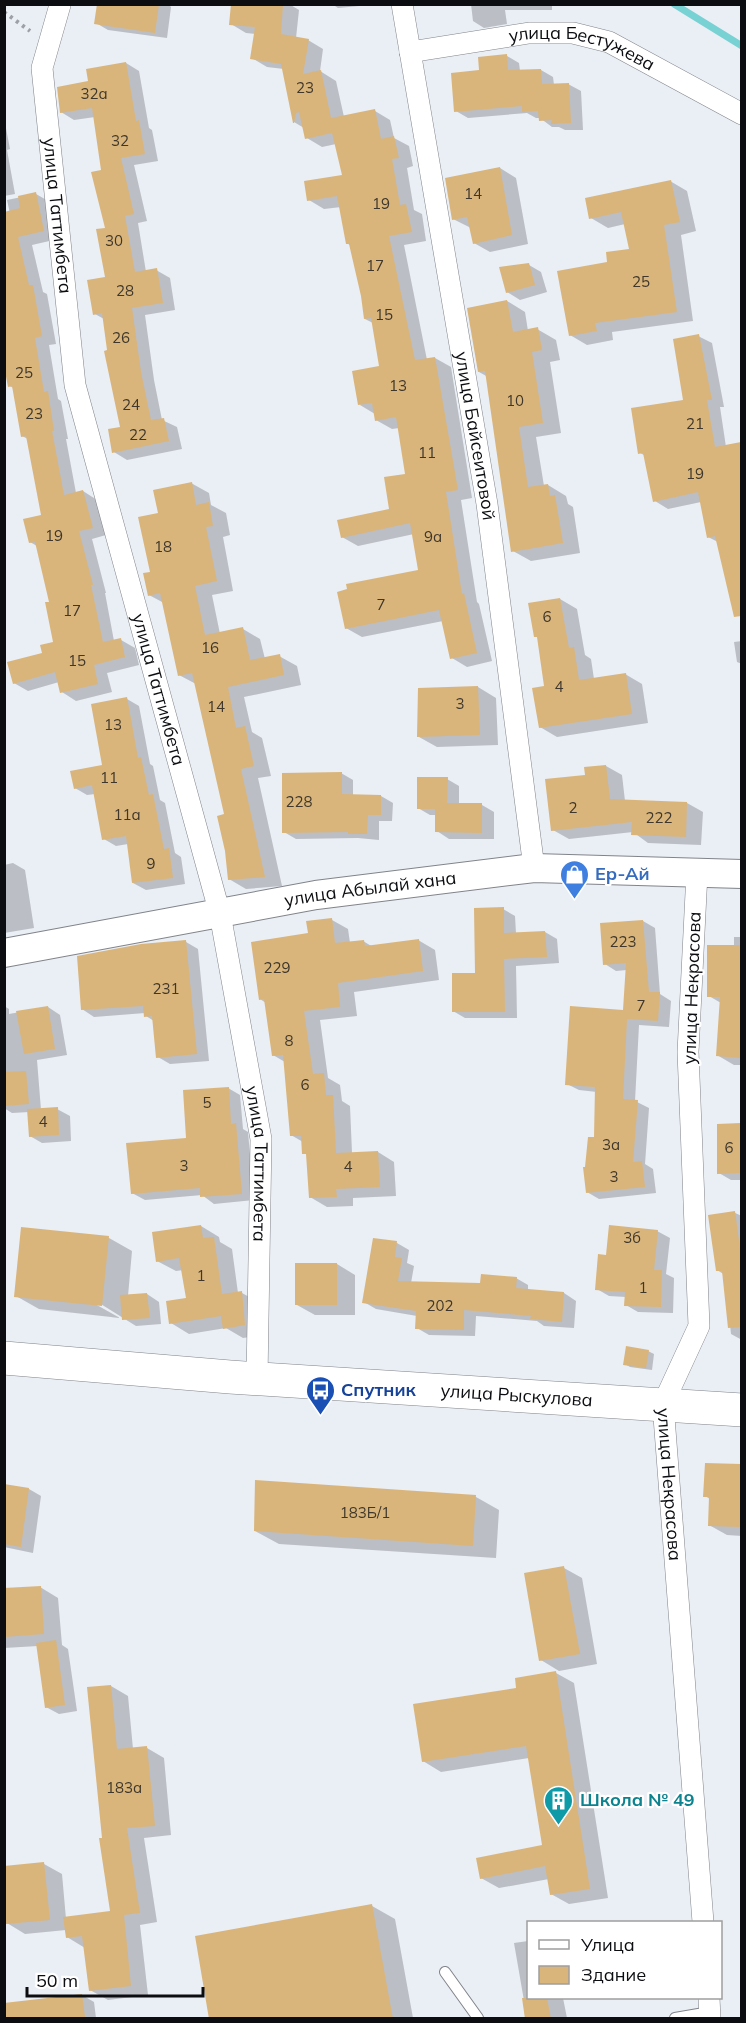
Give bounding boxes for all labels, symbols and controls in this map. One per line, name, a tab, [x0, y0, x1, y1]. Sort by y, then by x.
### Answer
street label: улица Бестужева	[507, 21, 659, 76]
house number: 23	[296, 78, 314, 97]
house number: 32а	[80, 84, 108, 103]
house number: 32	[111, 131, 129, 150]
street label: улица Таттимбета	[38, 136, 77, 295]
house number: 14	[464, 184, 482, 203]
house number: 19	[372, 194, 390, 213]
house number: 30	[105, 231, 123, 250]
house number: 17	[366, 256, 384, 275]
house number: 25	[632, 272, 650, 291]
house number: 28	[116, 281, 134, 300]
house number: 15	[375, 305, 393, 324]
house number: 26	[112, 328, 130, 347]
street label: улица Байсеитовой	[450, 350, 501, 521]
house number: 25	[15, 363, 33, 382]
house number: 13	[389, 376, 407, 395]
house number: 10	[506, 391, 524, 410]
house number: 24	[122, 395, 140, 414]
house number: 23	[25, 404, 43, 423]
house number: 21	[686, 414, 704, 433]
house number: 22	[129, 425, 147, 444]
house number: 11	[418, 443, 436, 462]
house number: 19	[686, 464, 704, 483]
house number: 19	[45, 526, 63, 545]
house number: 9а	[424, 527, 442, 546]
house number: 18	[154, 537, 172, 556]
house number: 7	[376, 595, 386, 614]
house number: 17	[63, 601, 81, 620]
house number: 6	[542, 607, 552, 626]
street label: улица Таттимбета	[127, 611, 191, 768]
house number: 16	[201, 638, 219, 657]
house number: 15	[68, 651, 86, 670]
house number: 4	[554, 677, 564, 696]
house number: 3	[455, 694, 465, 713]
house number: 14	[207, 697, 225, 716]
house number: 13	[104, 715, 122, 734]
house number: 11	[100, 768, 118, 787]
house number: 228	[285, 792, 313, 811]
house number: 2	[568, 798, 578, 817]
house number: 11а	[113, 805, 141, 824]
house number: 222	[645, 808, 673, 827]
house number: 9	[146, 854, 156, 873]
shop icon: Ер-Ай	[558, 858, 590, 900]
place label: Ер-Ай	[595, 862, 650, 885]
street label: улица Абылай хана	[282, 866, 458, 912]
street label: улица Некрасова	[677, 911, 706, 1065]
house number: 223	[609, 932, 637, 951]
house number: 229	[263, 958, 291, 977]
house number: 231	[152, 979, 180, 998]
house number: 7	[636, 996, 646, 1015]
house number: 8	[284, 1031, 294, 1050]
house number: 6	[300, 1075, 310, 1094]
street label: улица Таттимбета	[241, 1084, 273, 1242]
house number: 5	[202, 1093, 212, 1112]
house number: 4	[38, 1112, 48, 1131]
house number: 3а	[602, 1135, 620, 1154]
house number: 6	[724, 1138, 734, 1157]
house number: 3	[179, 1156, 189, 1175]
house number: 4	[343, 1157, 353, 1176]
house number: 3	[609, 1167, 619, 1186]
house number: 3б	[623, 1228, 641, 1247]
house number: 1	[196, 1266, 206, 1285]
house number: 1	[638, 1278, 648, 1297]
house number: 202	[426, 1296, 454, 1315]
bus stop icon: Спутник	[304, 1374, 336, 1416]
place label: Спутник	[341, 1378, 416, 1401]
street label: улица Рыскулова	[440, 1379, 593, 1411]
street label: улица Некрасова	[652, 1407, 687, 1562]
house number: 183Б/1	[340, 1503, 390, 1522]
house number: 183а	[106, 1778, 142, 1797]
building icon: Школа № 49	[543, 1784, 575, 1826]
place label: Школа № 49	[580, 1788, 695, 1811]
legend	[527, 1921, 722, 1999]
text: Улица	[580, 1933, 635, 1956]
scale bar	[27, 1960, 202, 1998]
text: Здание	[581, 1963, 646, 1986]
text: 50 m	[36, 1969, 78, 1992]

